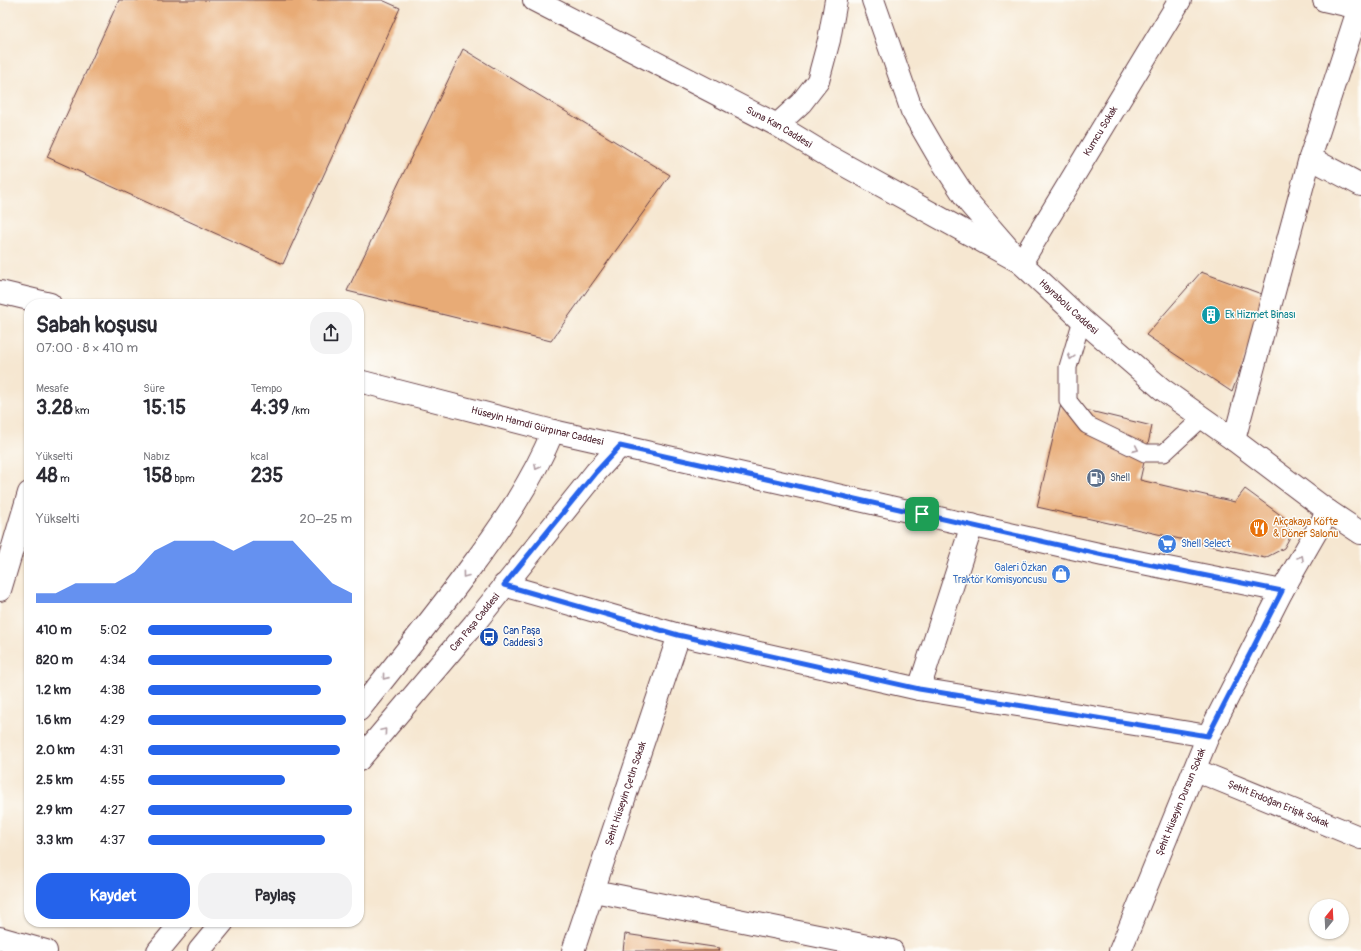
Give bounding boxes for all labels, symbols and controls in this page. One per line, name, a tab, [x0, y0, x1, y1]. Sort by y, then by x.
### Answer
street label: Kumcu Sokak	[1081, 103, 1121, 158]
street label: Suna Kan Caddesi	[744, 104, 814, 151]
street label: Hayrabolu Caddesi	[1036, 277, 1100, 337]
building icon: Ek Hizmet Binası	[1200, 304, 1222, 326]
place label: Ek Hizmet Binası	[1225, 309, 1296, 321]
text: Sabah koşusu	[36, 311, 158, 339]
button: share	[310, 312, 352, 354]
text: 07:00 · 8 × 410 m	[36, 340, 138, 356]
one-way arrow	[1067, 354, 1075, 361]
text: Mesafe	[36, 382, 69, 395]
text: Süre	[143, 382, 165, 395]
text: Tempo	[251, 382, 282, 395]
text: 3.28	[36, 395, 73, 420]
text: 15:15	[143, 395, 186, 420]
text: 4:39	[251, 395, 289, 420]
text: km	[73, 404, 90, 417]
text: /km	[289, 404, 310, 417]
street label: Hüseyin Hamdi Gürpınar Caddesi	[470, 404, 605, 448]
one-way arrow	[1133, 445, 1140, 453]
text: Yükselti	[36, 450, 73, 463]
text: Nabız	[143, 450, 170, 463]
text: kcal	[251, 450, 269, 463]
text: 48	[36, 463, 58, 488]
text: 158	[143, 463, 172, 488]
text: 235	[251, 463, 283, 488]
one-way arrow	[535, 463, 542, 470]
fuel station icon: Shell	[1085, 467, 1107, 489]
text: m	[58, 472, 70, 485]
text: bpm	[172, 472, 195, 485]
place label: Shell	[1110, 472, 1130, 484]
pin	[905, 497, 939, 531]
icon: arrive	[911, 503, 933, 525]
text: Yükselti	[36, 511, 79, 527]
text: 20–25 m	[300, 511, 352, 527]
place label: Akçakaya Köfte & Döner Salonu	[1273, 516, 1338, 540]
restaurant icon: Akçakaya Köfte & Döner Salonu	[1248, 517, 1270, 539]
supermarket icon: Shell Select	[1156, 533, 1178, 555]
place label: Shell Select	[1181, 538, 1232, 550]
one-way arrow	[1297, 554, 1304, 562]
place label: Galeri Özkan Traktör Komisyoncusu	[953, 561, 1047, 586]
shop icon: Galeri Özkan Traktör Komisyoncusu	[1050, 563, 1072, 585]
one-way arrow	[463, 570, 470, 577]
street label: Can Paşa Caddesi	[447, 591, 502, 654]
text: 410 m	[36, 622, 72, 638]
text: 5:02	[100, 622, 127, 638]
place label: Can Paşa Caddesi 3	[503, 625, 544, 649]
bus stop icon: Can Paşa Caddesi 3	[478, 626, 500, 648]
text: 820 m	[36, 652, 73, 668]
text: 4:34	[100, 652, 126, 668]
one-way arrow	[383, 673, 390, 680]
text: 1.2 km	[36, 682, 71, 698]
text: 4:38	[100, 682, 125, 698]
text: 1.6 km	[36, 712, 71, 728]
text: 4:29	[100, 712, 125, 728]
one-way arrow	[380, 728, 387, 735]
street label: Şehit Hüseyin Çetin Sokak	[603, 739, 649, 847]
text: 2.0 km	[36, 742, 75, 758]
text: 4:31	[100, 742, 123, 758]
street label: Şehit Hüseyin Dursun Sokak	[1154, 745, 1209, 858]
text: 2.5 km	[36, 772, 73, 788]
text: 4:55	[100, 772, 125, 788]
street label: Şehit Erdoğan Erişik Sokak	[1226, 778, 1332, 831]
text: 2.9 km	[36, 802, 73, 818]
text: 4:27	[100, 802, 125, 818]
text: 3.3 km	[36, 832, 73, 848]
text: 4:37	[100, 832, 125, 848]
button: Kaydet	[36, 873, 190, 919]
button: Paylaş	[198, 873, 352, 919]
north arrow	[1309, 899, 1349, 939]
map controls	[1309, 899, 1349, 939]

